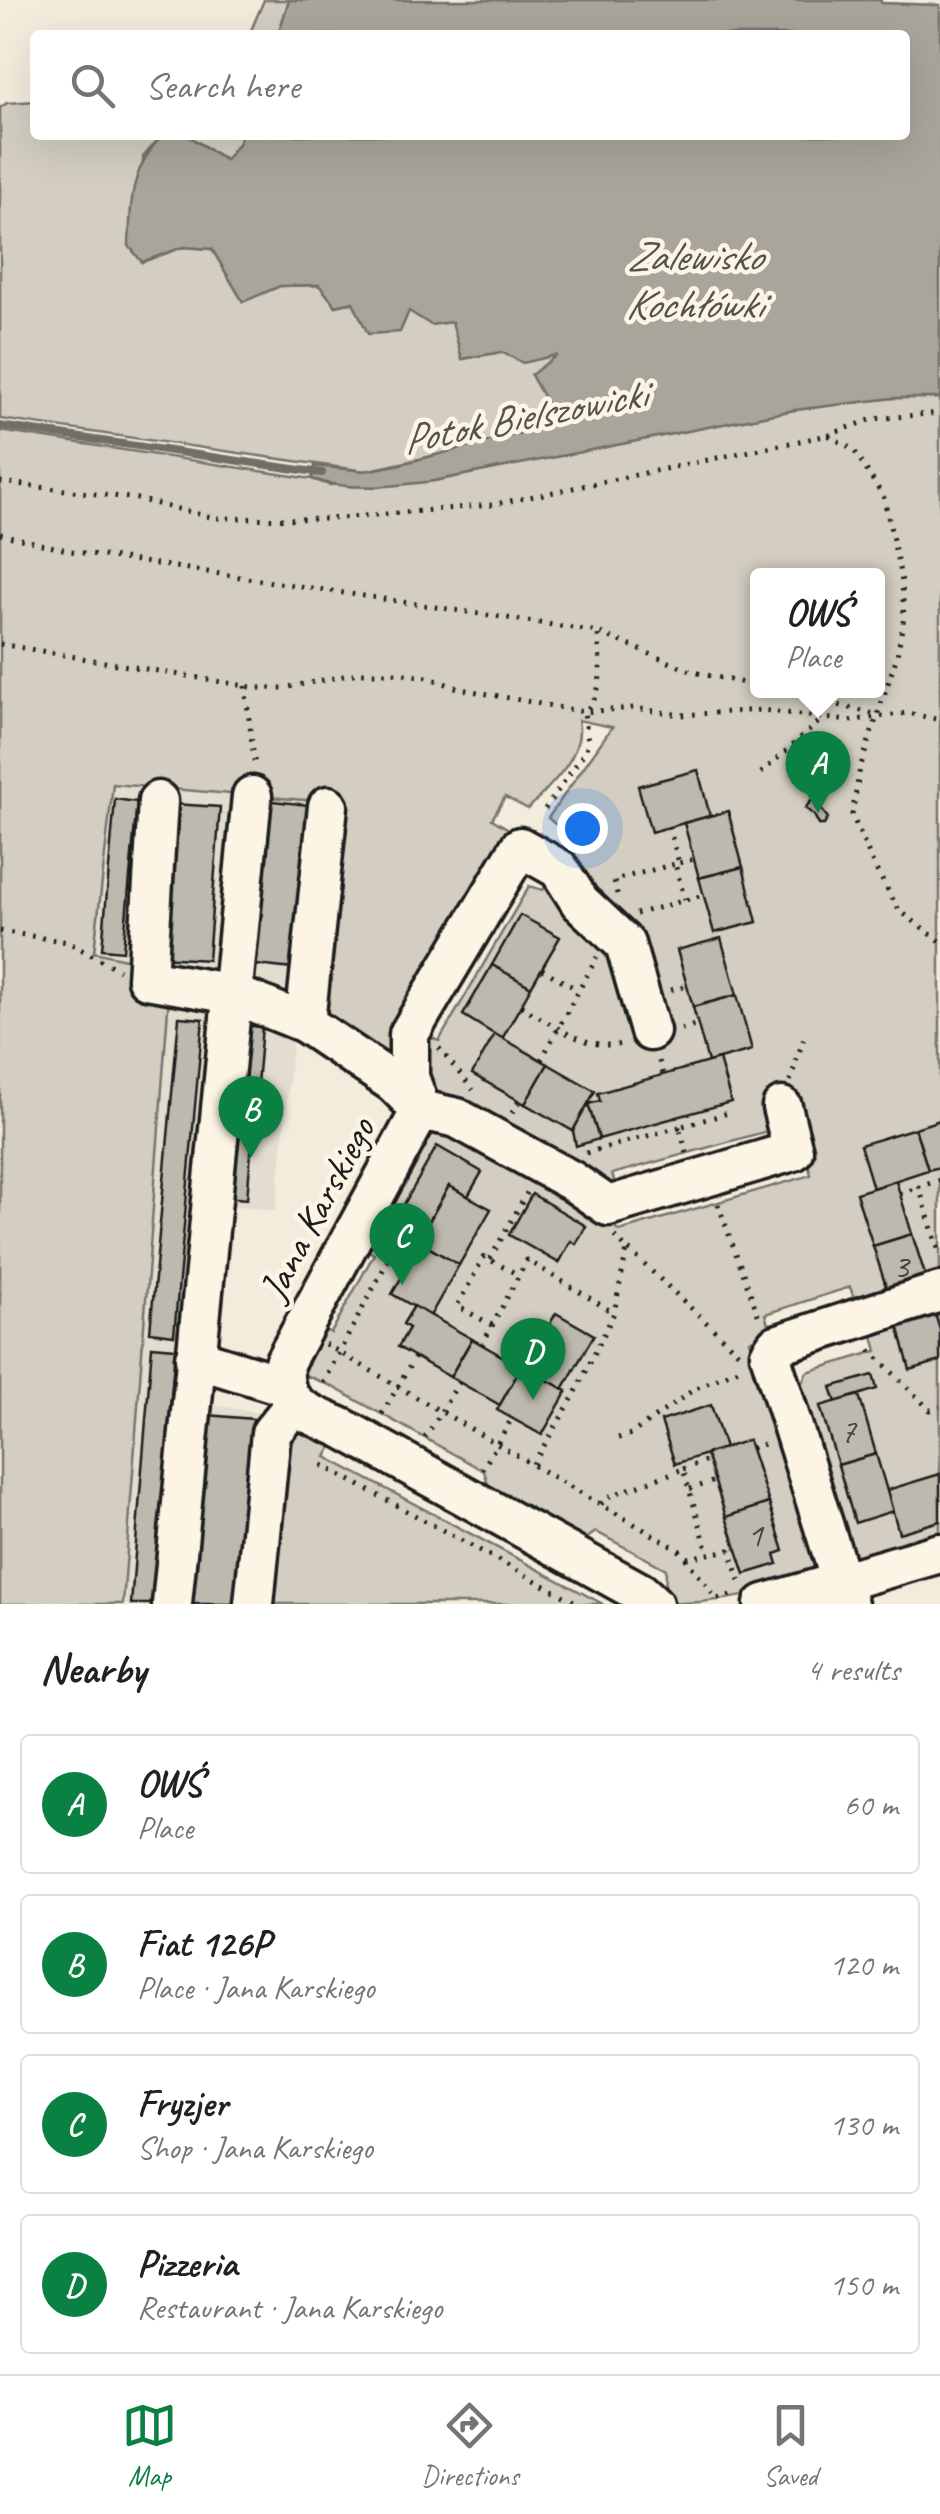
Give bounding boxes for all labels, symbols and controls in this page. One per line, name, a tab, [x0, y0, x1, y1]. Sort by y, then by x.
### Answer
search box	[30, 30, 910, 140]
icon: search	[65, 58, 120, 113]
text: Search here	[145, 62, 300, 109]
water label: Zalewisko Kochłówki	[626, 230, 773, 331]
water label: Potok Bielszowicki	[397, 365, 660, 467]
popup	[750, 568, 885, 698]
text: OWŚ	[785, 589, 850, 636]
text: Place	[785, 636, 841, 677]
pin: A	[786, 730, 850, 813]
your location	[557, 803, 608, 854]
pin: B	[218, 1076, 284, 1158]
street label: Jana Karskiego	[247, 1107, 387, 1311]
pin: C	[370, 1202, 434, 1285]
house number: 3	[893, 1244, 911, 1289]
pin: D	[500, 1318, 566, 1400]
house number: 7	[840, 1408, 858, 1453]
house number: 1	[747, 1512, 765, 1557]
text: Nearby	[40, 1643, 146, 1696]
text: 4 results	[806, 1649, 900, 1690]
text: OWŚ	[137, 1760, 202, 1807]
text: A	[66, 1784, 83, 1825]
text: 60 m	[844, 1784, 898, 1825]
text: Place	[137, 1807, 193, 1848]
text: Fiat 126P	[137, 1920, 270, 1967]
text: B	[66, 1944, 83, 1985]
text: 120 m	[829, 1944, 898, 1985]
text: Place · Jana Karskiego	[137, 1967, 375, 2008]
text: Fryzjer	[137, 2080, 227, 2127]
text: C	[67, 2104, 82, 2145]
text: 130 m	[829, 2104, 898, 2145]
text: Shop · Jana Karskiego	[137, 2127, 373, 2168]
text: Pizzeria	[137, 2240, 237, 2287]
text: D	[65, 2264, 84, 2305]
text: 150 m	[829, 2264, 898, 2305]
text: Restaurant · Jana Karskiego	[137, 2287, 442, 2328]
tab: Map	[122, 2398, 177, 2493]
tab: Directions	[421, 2398, 519, 2493]
tab: Saved	[763, 2398, 818, 2493]

